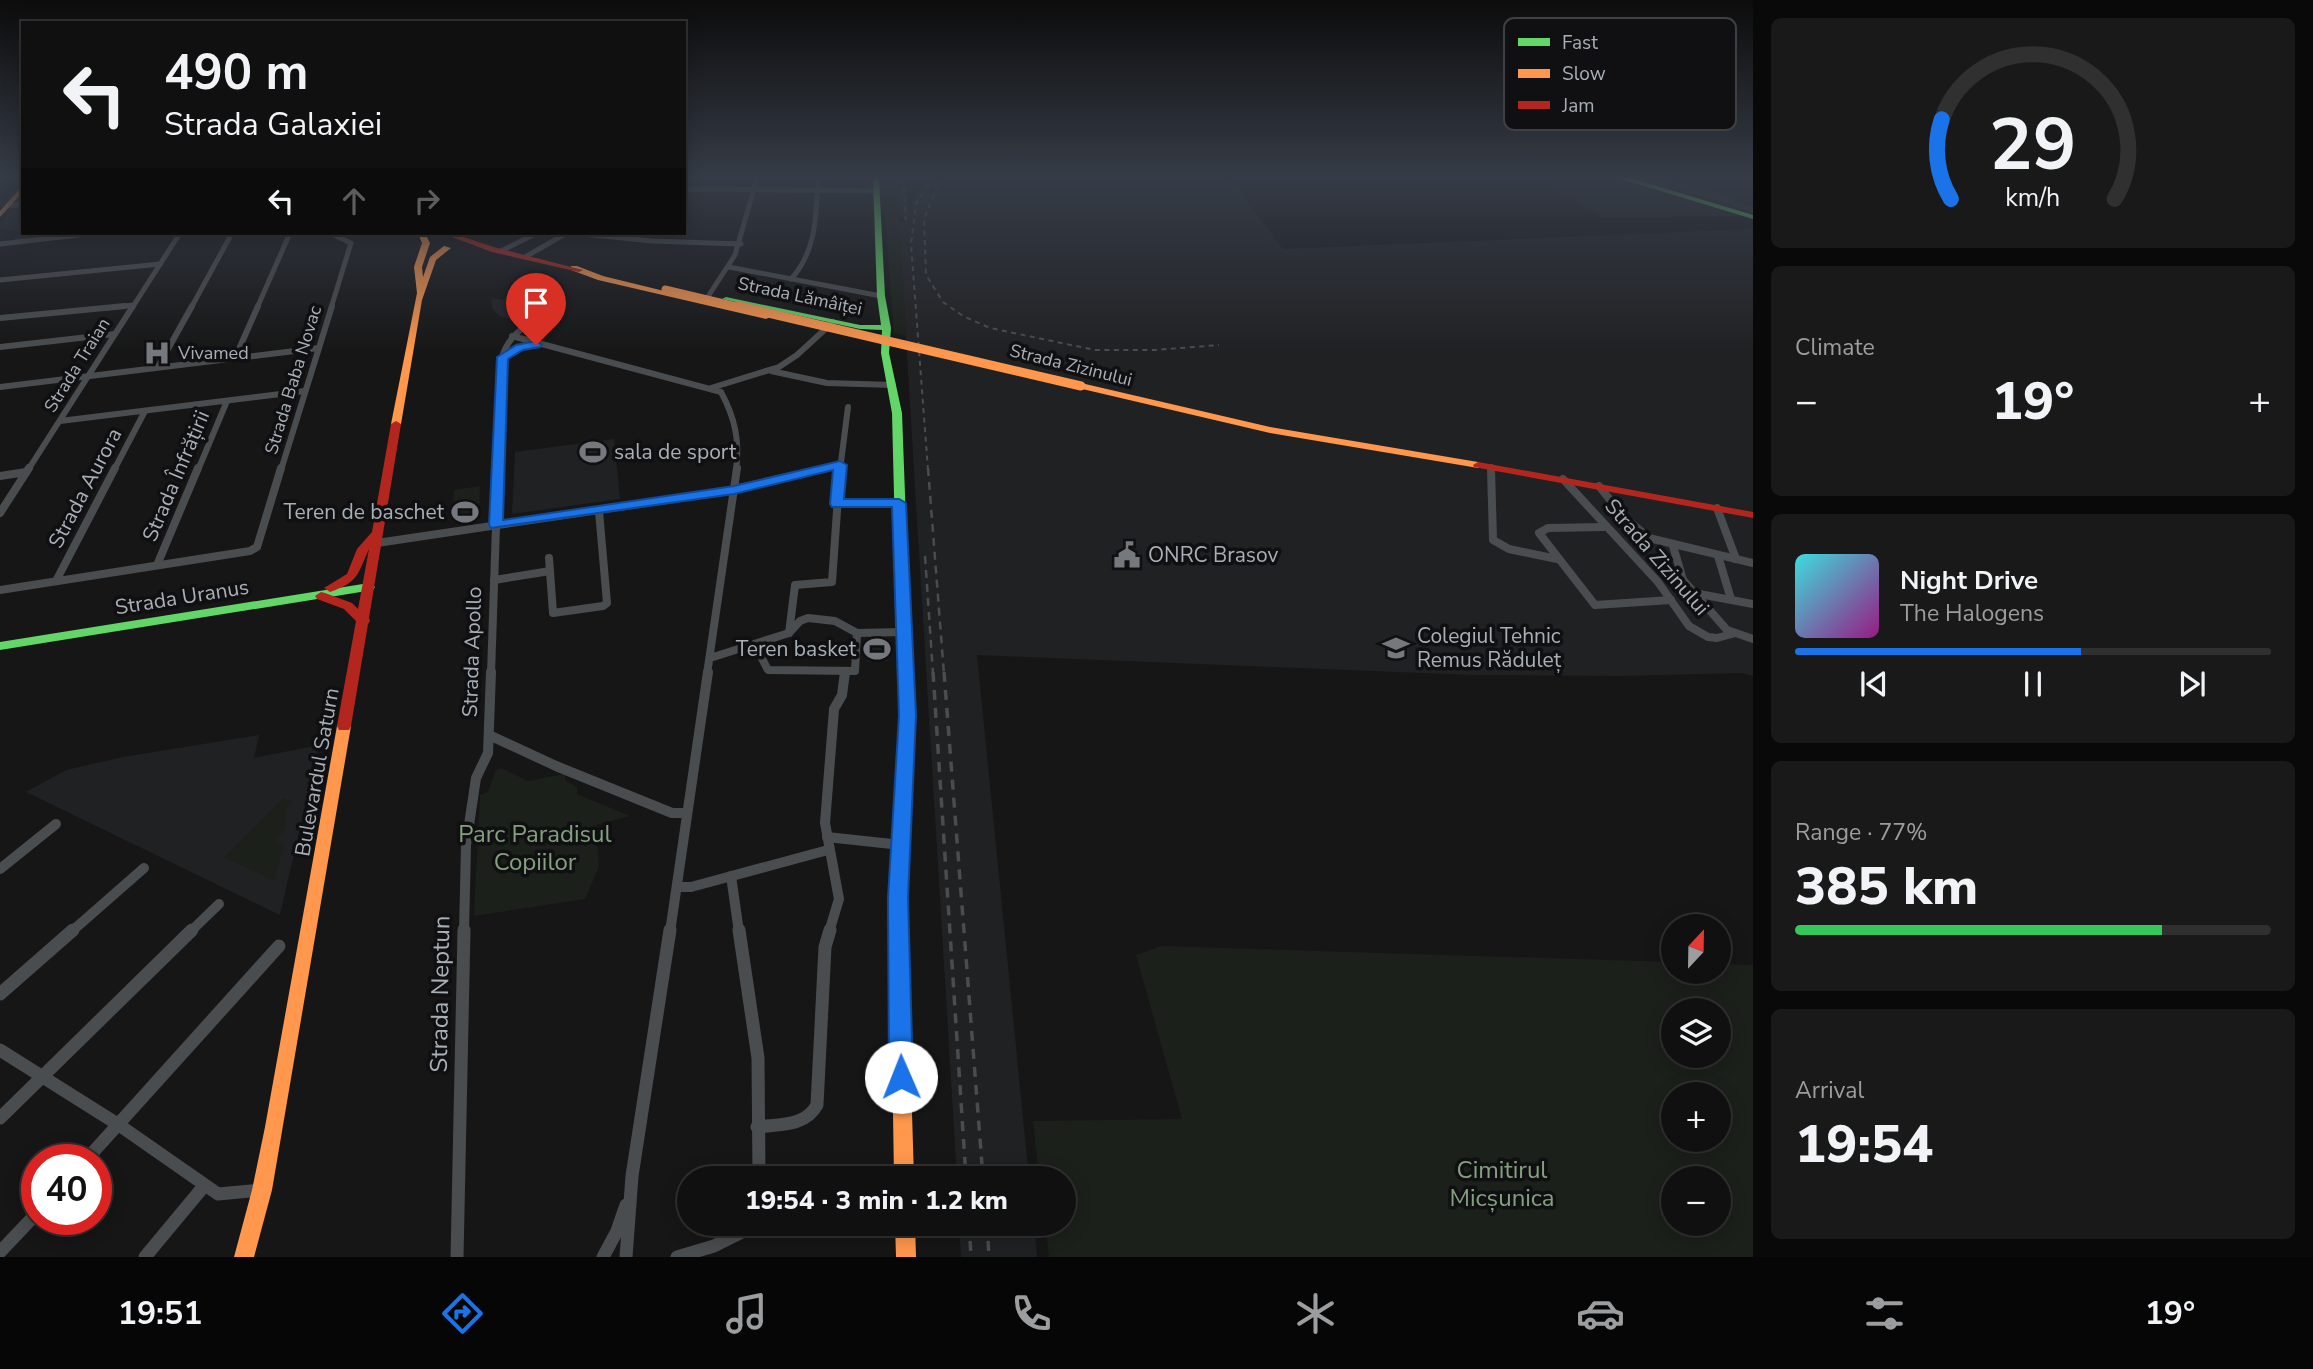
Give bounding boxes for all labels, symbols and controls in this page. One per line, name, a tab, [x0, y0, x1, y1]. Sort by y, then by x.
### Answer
legend	[1504, 18, 1736, 130]
text: Fast	[1562, 30, 1598, 56]
text: 490 m	[164, 39, 308, 106]
icon: left	[49, 49, 140, 140]
text: Slow	[1562, 61, 1606, 87]
text: Jam	[1561, 93, 1595, 119]
text: 29	[1989, 95, 2077, 195]
text: Strada Galaxiei	[164, 103, 382, 146]
text: km/h	[2005, 181, 2061, 215]
icon: left	[262, 182, 300, 220]
icon: ahead	[335, 182, 373, 220]
icon: right	[408, 182, 446, 220]
street label: Strada Lămâiței	[736, 271, 864, 321]
pin	[506, 273, 566, 345]
icon: arrive	[517, 284, 555, 322]
street label: Strada Baba Novac	[259, 303, 327, 457]
street label: Strada Traian	[38, 313, 116, 417]
text: Climate	[1795, 332, 1875, 363]
hospital icon: Vivamed	[142, 338, 172, 368]
street label: Strada Zizinului	[1007, 338, 1135, 392]
place label: Vivamed	[177, 341, 249, 365]
text: 19°	[1992, 366, 2074, 437]
text: −	[1795, 376, 1818, 427]
text: +	[2248, 376, 2271, 427]
street label: Strada Înfrățirii	[136, 406, 216, 546]
street label: Strada Aurora	[42, 423, 128, 553]
sports icon: sala de sport	[578, 437, 608, 467]
place label: sala de sport	[614, 438, 737, 466]
street label: Strada Zizinului	[1599, 493, 1715, 621]
sports icon: Teren de baschet	[450, 497, 480, 527]
place label: Teren de baschet	[283, 498, 445, 526]
public building icon: ONRC Brasov	[1112, 540, 1142, 570]
place label: ONRC Brasov	[1148, 541, 1278, 569]
text: Night Drive	[1900, 563, 2038, 598]
street label: Strada Uranus	[113, 573, 251, 621]
street label: Strada Apollo	[456, 586, 488, 718]
text: The Halogens	[1900, 598, 2044, 629]
place label: Colegiul Tehnic Remus Răduleț	[1417, 622, 1562, 674]
school or university icon: Colegiul Tehnic Remus Răduleț	[1381, 633, 1411, 663]
sports icon: Teren basket	[862, 634, 892, 664]
place label: Teren basket	[736, 635, 857, 663]
icon: previous	[1855, 665, 1893, 703]
icon: pause	[2014, 665, 2052, 703]
icon: next	[2173, 665, 2211, 703]
street label: Bulevardul Saturn	[288, 686, 346, 858]
text: Range · 77%	[1795, 817, 1927, 848]
park label: Parc Paradisul Copiilor	[458, 818, 612, 878]
text: 385 km	[1795, 851, 1978, 922]
north arrow	[1661, 914, 1731, 984]
map controls	[1661, 914, 1731, 1236]
street label: Strada Neptun	[423, 915, 457, 1073]
button: layers	[1661, 998, 1731, 1068]
position arrow	[864, 1040, 938, 1114]
text: Arrival	[1795, 1075, 1864, 1106]
button: +	[1661, 1082, 1731, 1152]
text: 19:54	[1795, 1109, 1933, 1180]
speed limit sign: 40	[21, 1144, 112, 1235]
park label: Cimitirul Micșunica	[1449, 1154, 1555, 1214]
button: −	[1661, 1166, 1731, 1236]
text: 19:54 · 3 min · 1.2 km	[745, 1183, 1008, 1218]
icon: directions	[438, 1289, 487, 1338]
icon: music	[722, 1289, 771, 1338]
icon: phone	[1007, 1289, 1056, 1338]
icon: climate	[1291, 1289, 1340, 1338]
icon: car	[1576, 1289, 1625, 1338]
icon: filters	[1860, 1289, 1909, 1338]
text: 19:51	[118, 1292, 202, 1335]
text: 19°	[2145, 1292, 2195, 1335]

